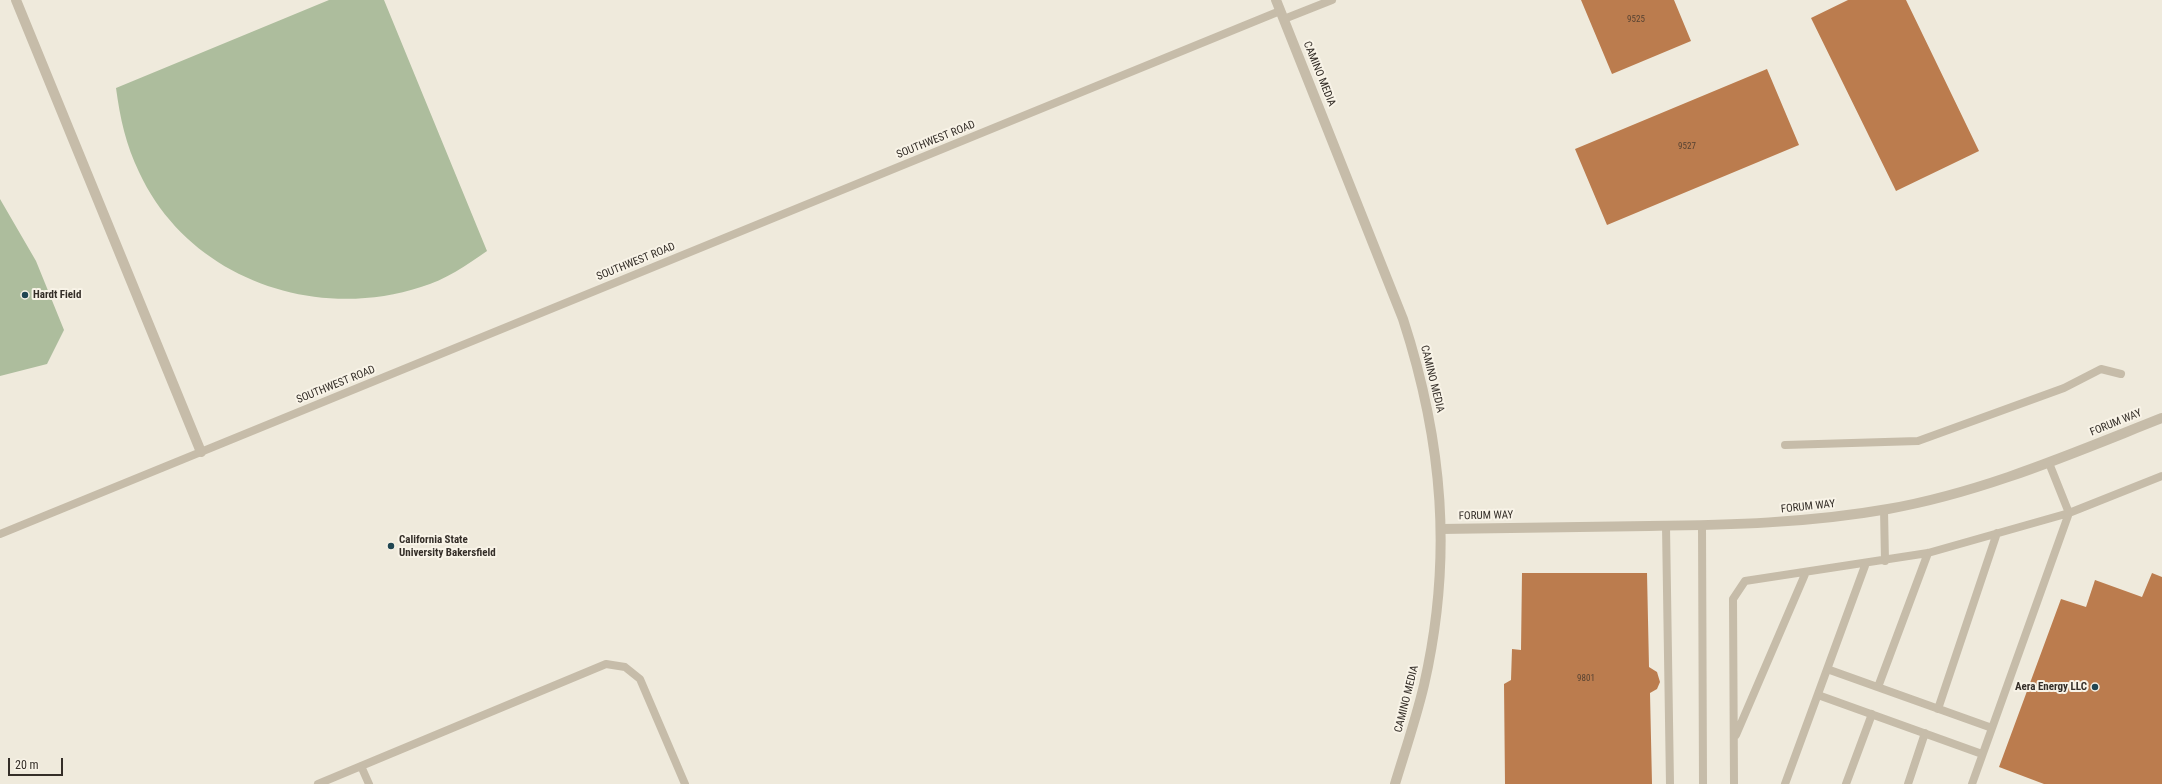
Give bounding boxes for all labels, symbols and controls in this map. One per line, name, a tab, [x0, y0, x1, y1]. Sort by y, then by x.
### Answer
house number: 9525	[1627, 15, 1645, 25]
street label: CAMINO MEDIA	[1300, 40, 1338, 108]
street label: SOUTHWEST ROAD	[895, 118, 977, 162]
house number: 9527	[1678, 142, 1696, 152]
street label: SOUTHWEST ROAD	[595, 240, 677, 284]
place label: Hardt Field	[33, 288, 81, 302]
marker: Hardt Field	[20, 290, 30, 300]
street label: CAMINO MEDIA	[1417, 344, 1447, 414]
street label: SOUTHWEST ROAD	[295, 363, 377, 407]
street label: FORUM WAY	[2088, 407, 2144, 439]
street label: FORUM WAY	[1780, 498, 1836, 516]
street label: FORUM WAY	[1459, 509, 1513, 523]
place label: California State University Bakersfield	[399, 533, 496, 559]
marker: California State University Bakersfield	[386, 541, 396, 551]
street label: CAMINO MEDIA	[1392, 664, 1422, 734]
house number: 9801	[1577, 674, 1595, 684]
place label: Aera Energy LLC	[2015, 680, 2087, 694]
marker: Aera Energy LLC	[2090, 682, 2100, 692]
scale bar	[10, 750, 65, 776]
text: 20 m	[15, 758, 39, 772]

